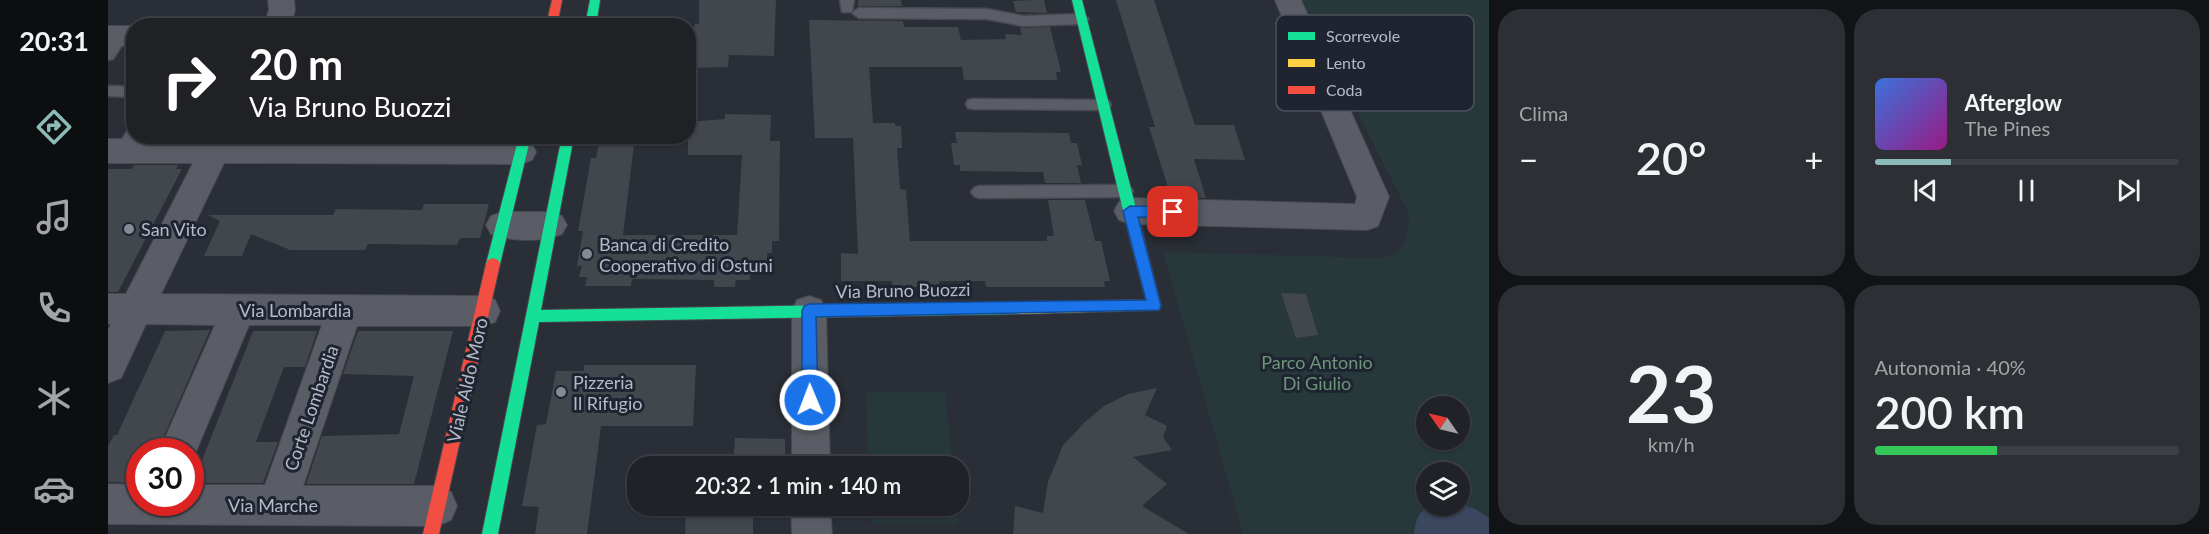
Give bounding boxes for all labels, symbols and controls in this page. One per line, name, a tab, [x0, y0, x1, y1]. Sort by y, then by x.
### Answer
legend	[1276, 15, 1474, 111]
text: 20:31	[19, 24, 89, 57]
text: Scorrevole	[1326, 26, 1400, 45]
text: 20 m	[249, 39, 343, 89]
icon: right	[150, 42, 228, 120]
text: Lento	[1326, 53, 1366, 72]
text: Coda	[1326, 80, 1363, 99]
text: Afterglow	[1965, 89, 2062, 116]
text: Via Bruno Buozzi	[249, 90, 452, 123]
text: Clima	[1519, 101, 1568, 125]
icon: directions	[33, 106, 75, 148]
text: The Pines	[1965, 116, 2050, 140]
text: 20°	[1636, 131, 1707, 185]
text: −	[1519, 139, 1538, 179]
text: +	[1804, 139, 1823, 179]
icon: previous	[1909, 174, 1942, 207]
icon: pause	[2010, 174, 2043, 207]
icon: next	[2112, 174, 2145, 207]
pin	[1147, 186, 1198, 237]
icon: arrive	[1156, 195, 1189, 228]
icon: music	[33, 196, 75, 238]
place label: San Vito	[141, 218, 207, 240]
marker: San Vito	[122, 222, 136, 236]
place label: Banca di Credito Cooperativo di Ostuni	[599, 233, 773, 276]
marker: Banca di Credito Cooperativo di Ostuni	[580, 247, 594, 261]
street label: Via Bruno Buozzi	[835, 278, 971, 302]
icon: phone	[33, 287, 75, 329]
street label: Via Lombardia	[239, 299, 351, 321]
street label: Viale Aldo Moro	[442, 315, 492, 445]
street label: Corte Lombardia	[279, 342, 343, 474]
text: 23	[1626, 346, 1716, 440]
park label: Parco Antonio Di Giulio	[1261, 351, 1373, 394]
text: Autonomia · 40%	[1875, 355, 2026, 379]
position arrow	[778, 368, 842, 432]
place label: Pizzeria Il Rifugio	[573, 371, 642, 414]
icon: climate	[33, 377, 75, 419]
marker: Pizzeria Il Rifugio	[554, 385, 568, 399]
text: 200 km	[1875, 385, 2025, 439]
north arrow	[1416, 396, 1470, 450]
map controls	[1416, 396, 1470, 516]
text: km/h	[1648, 432, 1695, 456]
speed limit sign: 30	[126, 438, 204, 516]
button: layers	[1416, 462, 1470, 516]
icon: car	[33, 468, 75, 510]
text: 20:32 · 1 min · 140 m	[695, 472, 901, 499]
street label: Via Marche	[228, 494, 318, 516]

